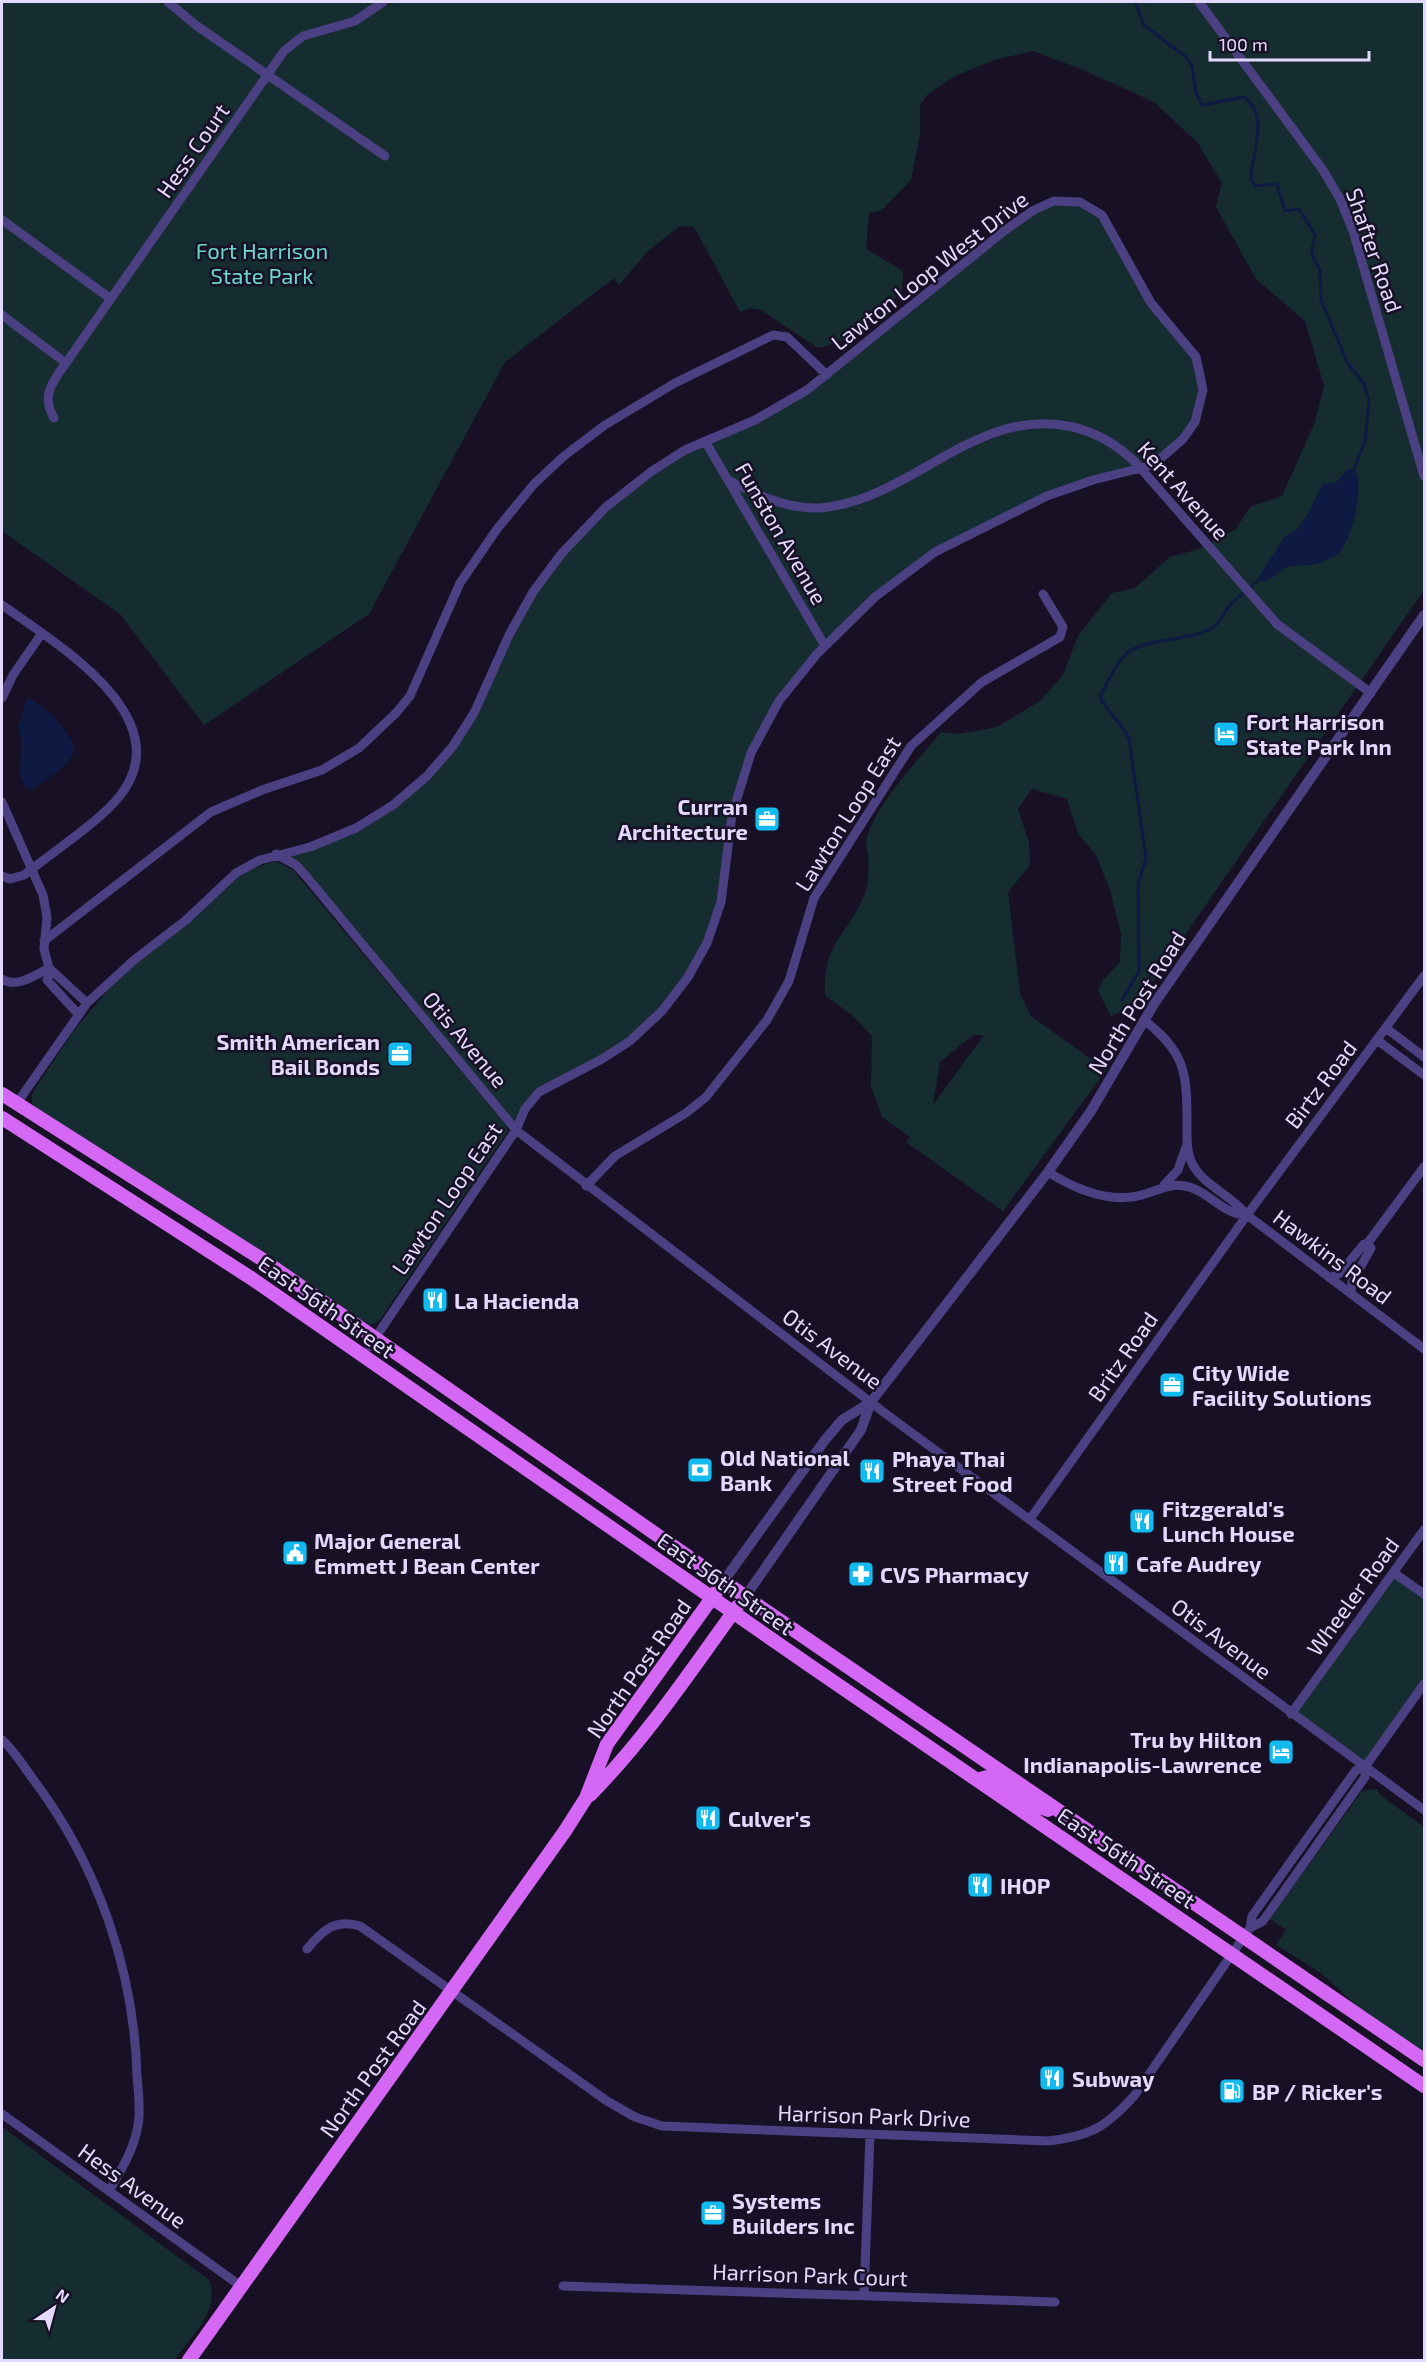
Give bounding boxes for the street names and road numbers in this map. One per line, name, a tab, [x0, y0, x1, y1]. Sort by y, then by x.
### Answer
street label: Hess Court	[150, 98, 234, 202]
street label: Shafter Road	[1342, 184, 1408, 316]
street label: Lawton Loop West Drive	[825, 185, 1033, 355]
street label: Kent Avenue	[1133, 435, 1235, 545]
street label: Funston Avenue	[731, 457, 833, 609]
street label: Lawton Loop East	[789, 731, 905, 895]
street label: North Post Road	[1082, 926, 1190, 1078]
street label: Otis Avenue	[418, 986, 514, 1092]
street label: Birtz Road	[1279, 1035, 1361, 1133]
street label: Lawton Loop East	[385, 1117, 507, 1279]
street label: Hawkins Road	[1269, 1203, 1397, 1309]
street label: East 56th Street	[254, 1249, 400, 1363]
street label: Otis Avenue	[778, 1302, 888, 1394]
street label: Britz Road	[1082, 1306, 1162, 1406]
street label: East 56th Street	[653, 1526, 799, 1640]
street label: Wheeler Road	[1300, 1532, 1404, 1660]
street label: Otis Avenue	[1167, 1592, 1277, 1684]
street label: North Post Road	[580, 1594, 696, 1742]
street label: East 56th Street	[1053, 1801, 1201, 1913]
street label: North Post Road	[313, 1994, 431, 2142]
street label: Harrison Park Drive	[777, 2099, 971, 2131]
street label: Hess Avenue	[74, 2137, 192, 2233]
street label: Harrison Park Court	[712, 2258, 908, 2290]

